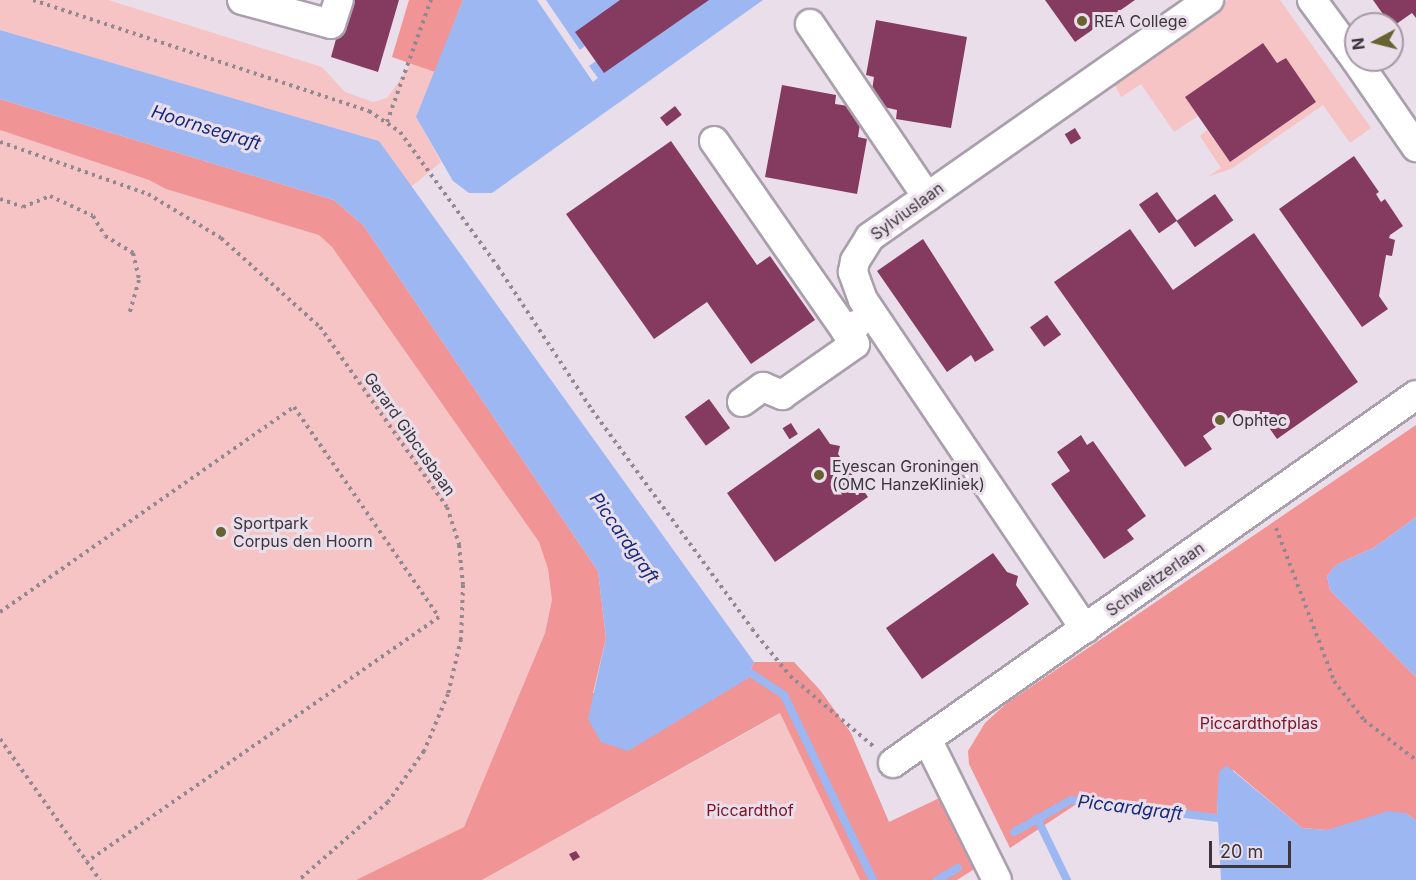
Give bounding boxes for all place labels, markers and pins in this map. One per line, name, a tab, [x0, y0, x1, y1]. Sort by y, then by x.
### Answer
place label: REA College	[1094, 11, 1187, 31]
marker: REA College	[1075, 14, 1089, 28]
place label: Ophtec	[1232, 410, 1287, 430]
marker: Ophtec	[1213, 413, 1227, 427]
place label: Eyescan Groningen (OMC HanzeKliniek)	[832, 456, 985, 494]
marker: Eyescan Groningen (OMC HanzeKliniek)	[810, 466, 828, 484]
place label: Sportpark Corpus den Hoorn	[233, 513, 373, 551]
marker: Sportpark Corpus den Hoorn	[214, 525, 228, 539]

